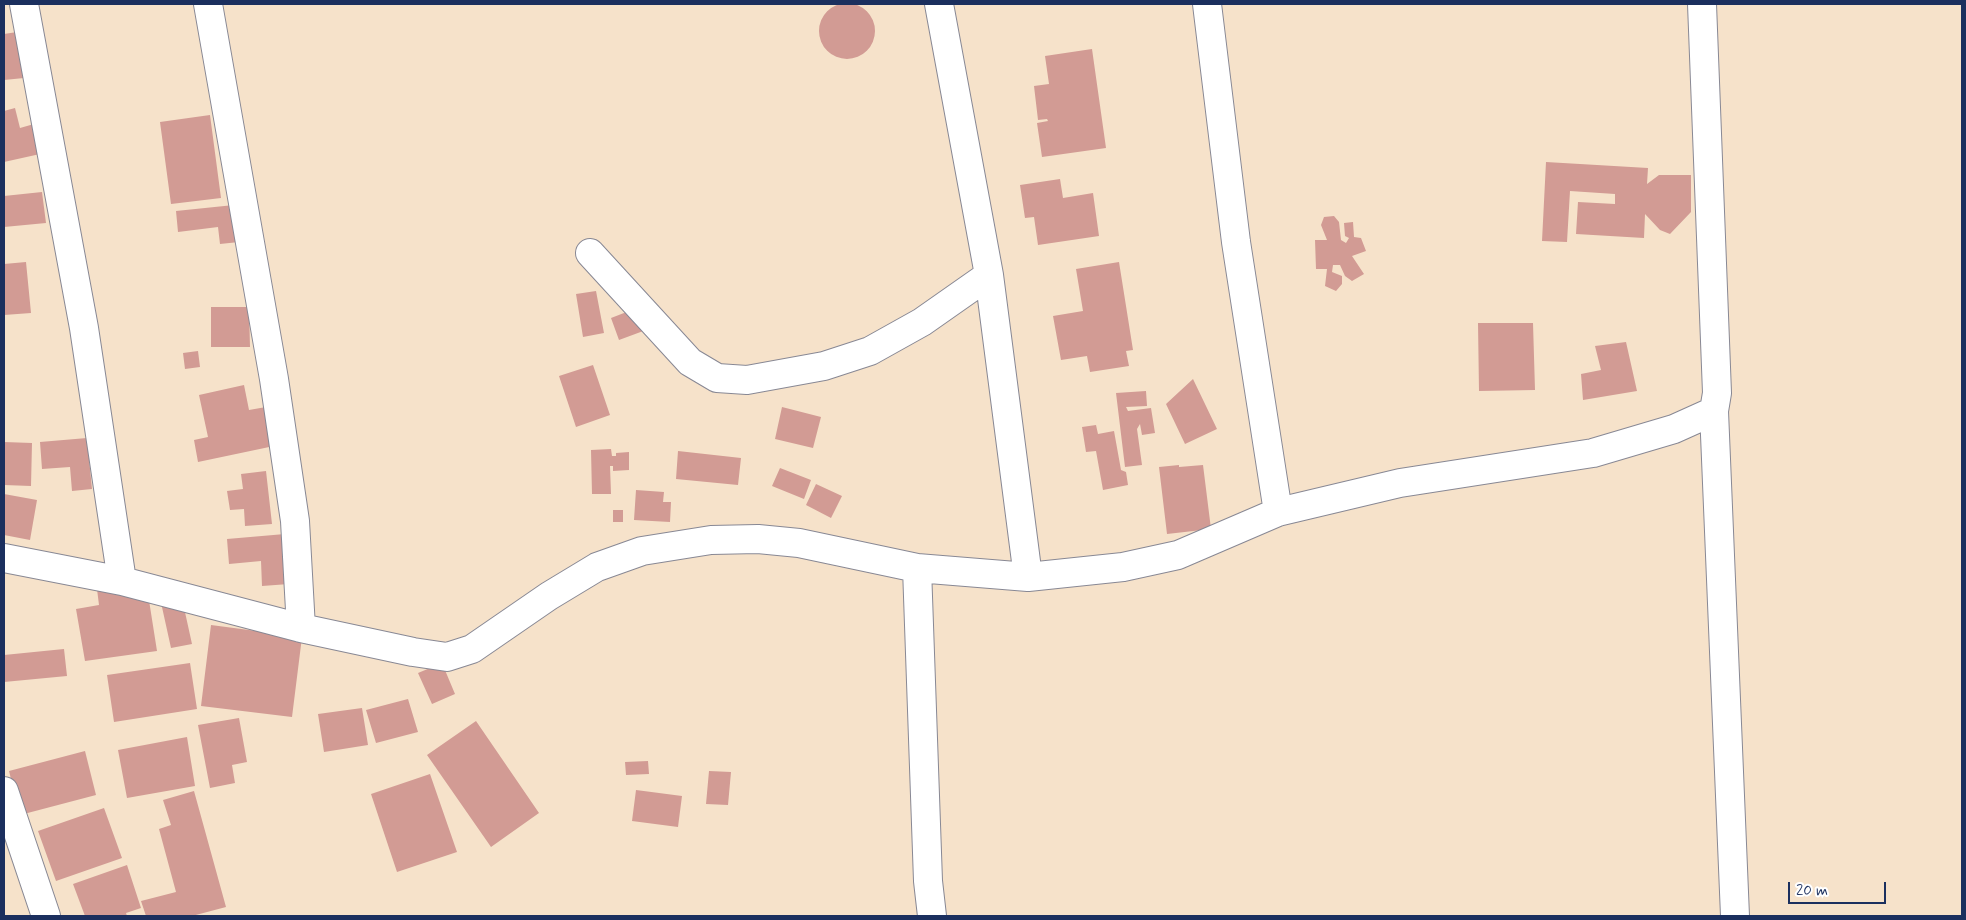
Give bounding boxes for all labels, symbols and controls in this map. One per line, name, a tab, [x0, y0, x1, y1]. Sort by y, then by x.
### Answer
scale bar	[1791, 872, 1888, 904]
text: 20 m	[1796, 881, 1828, 901]

